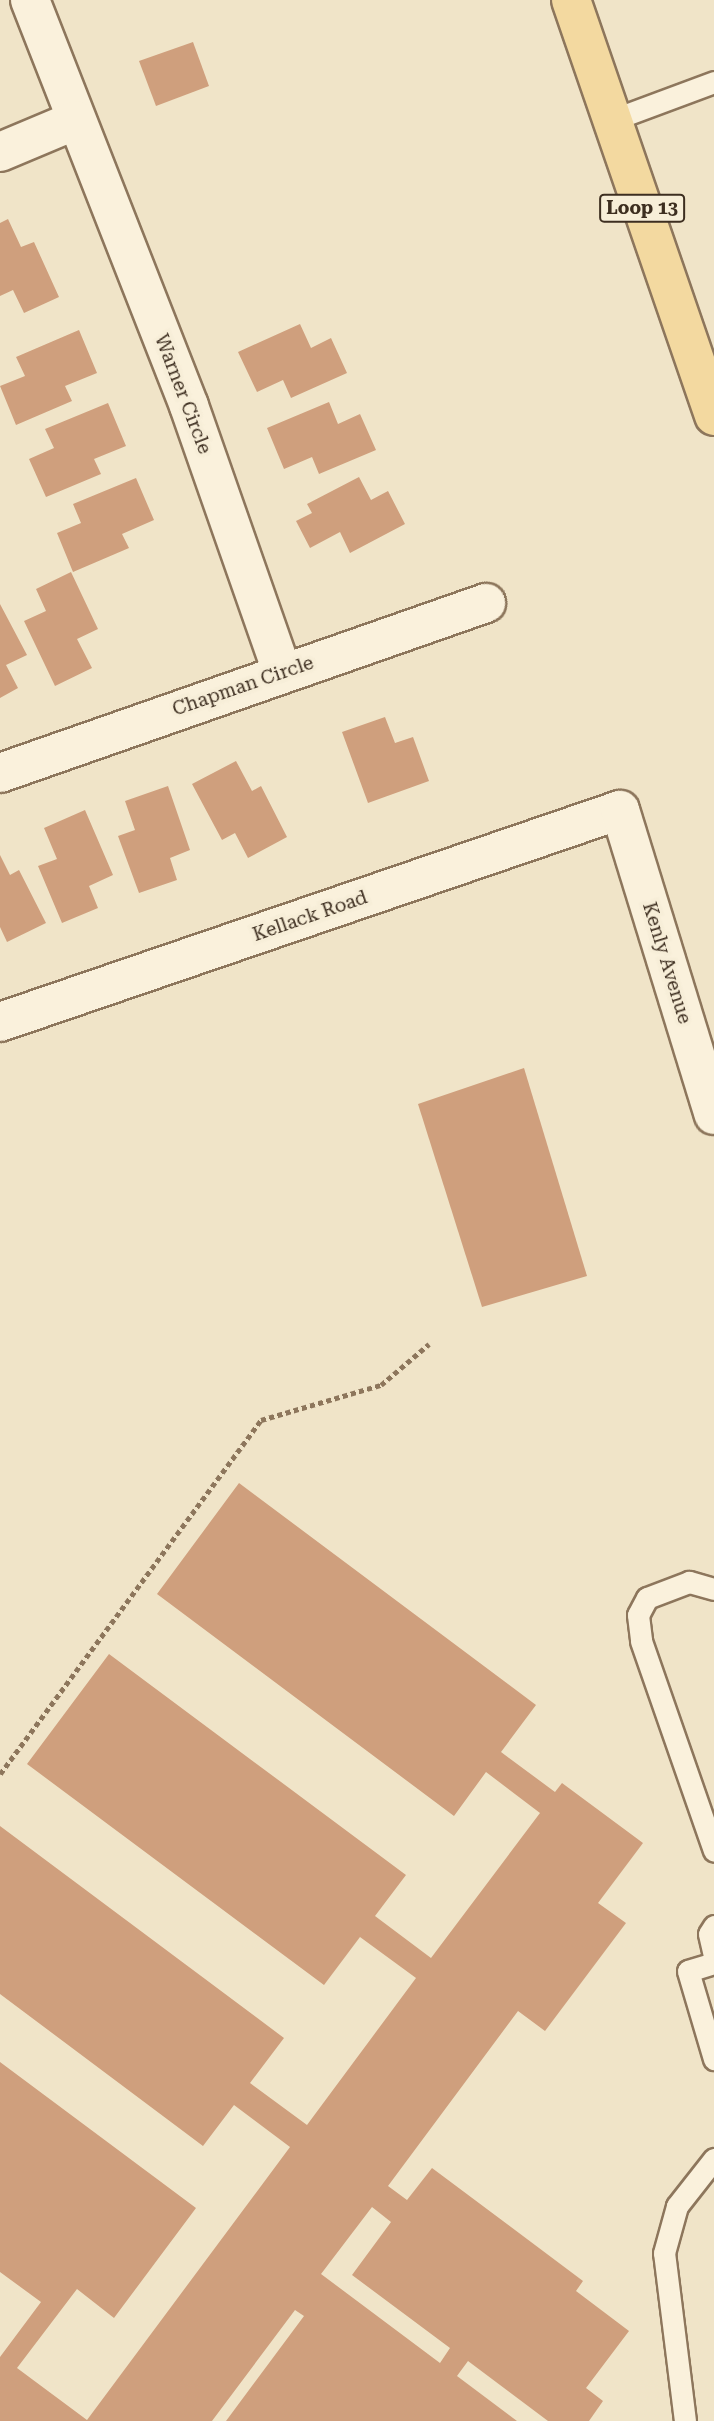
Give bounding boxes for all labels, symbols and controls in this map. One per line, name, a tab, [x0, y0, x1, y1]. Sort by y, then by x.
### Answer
road number: Loop 13	[598, 194, 686, 223]
street label: Warner Circle	[150, 331, 216, 457]
street label: Chapman Circle	[169, 651, 317, 721]
street label: Kellack Road	[250, 886, 370, 946]
street label: Kenly Avenue	[638, 899, 696, 1027]

